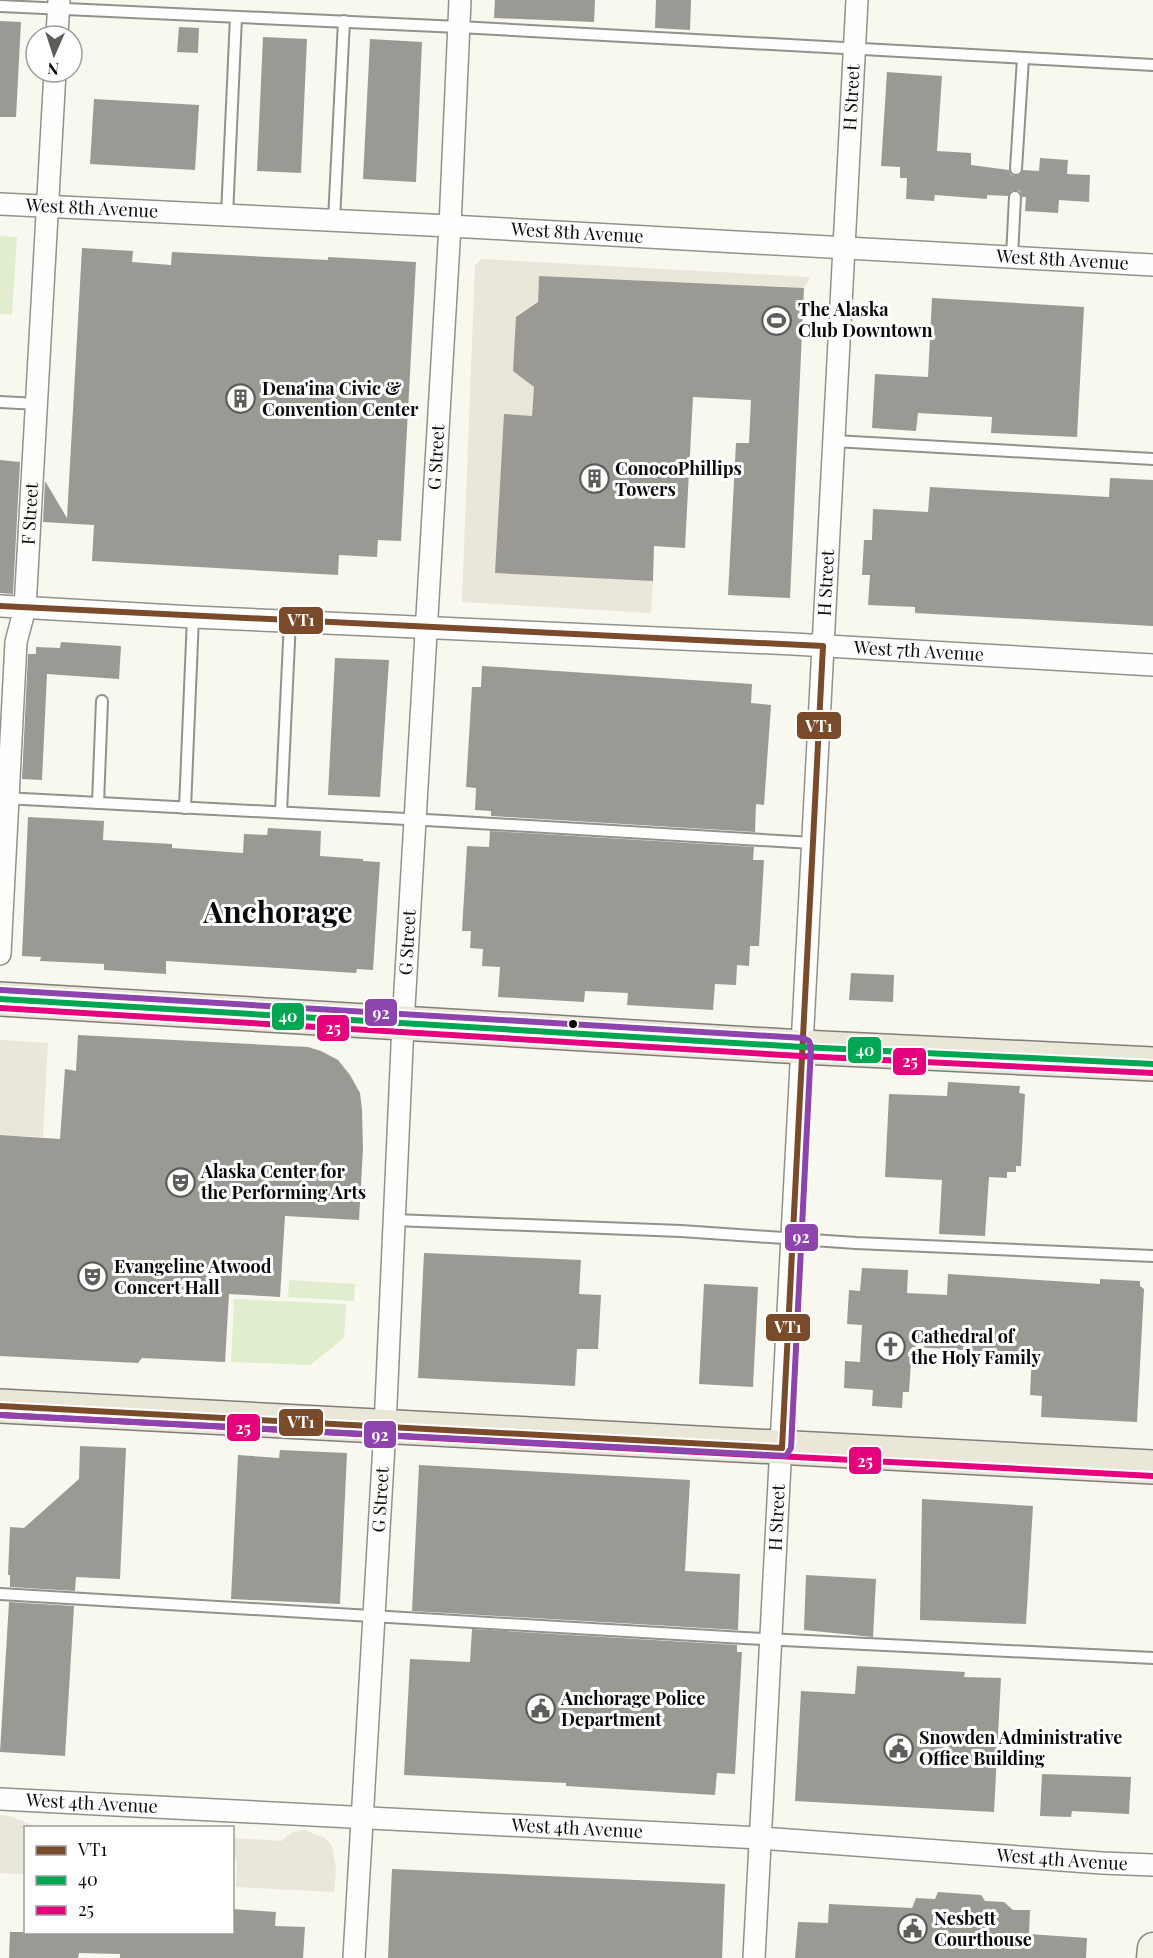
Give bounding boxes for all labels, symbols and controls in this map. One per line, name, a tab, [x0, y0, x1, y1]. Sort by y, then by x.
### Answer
north arrow	[24, 24, 84, 84]
text: N	[46, 59, 60, 80]
street label: H Street	[837, 63, 865, 131]
street label: West 8th Avenue	[24, 192, 159, 223]
street label: West 8th Avenue	[510, 216, 644, 248]
street label: West 8th Avenue	[995, 243, 1129, 275]
place label: The Alaska Club Downtown	[798, 297, 933, 342]
sports icon: The Alaska Club Downtown	[761, 304, 793, 336]
place label: Dena'ina Civic & Convention Center	[262, 376, 419, 421]
building icon: Dena'ina Civic & Convention Center	[225, 383, 257, 415]
street label: G Street	[421, 423, 449, 491]
place label: ConocoPhillips Towers	[615, 456, 742, 501]
building icon: ConocoPhillips Towers	[578, 463, 610, 495]
street label: F Street	[16, 481, 43, 546]
street label: H Street	[812, 548, 839, 617]
line badge: VT1	[278, 606, 324, 635]
text: VT1	[286, 609, 315, 630]
street label: West 7th Avenue	[852, 635, 985, 666]
line badge: VT1	[796, 711, 842, 740]
text: VT1	[804, 715, 833, 736]
district label: Anchorage	[202, 891, 353, 931]
street label: G Street	[393, 908, 421, 976]
line badge: 92	[364, 998, 398, 1027]
line badge: 40	[271, 1002, 305, 1031]
text: 92	[372, 1002, 390, 1023]
text: 40	[279, 1005, 297, 1026]
line badge: 25	[316, 1014, 350, 1042]
text: 25	[325, 1017, 341, 1038]
unlabelled marker	[567, 1018, 579, 1030]
line badge: 40	[847, 1036, 882, 1064]
text: 40	[856, 1039, 874, 1060]
line badge: 25	[892, 1047, 927, 1076]
text: 25	[902, 1050, 918, 1071]
place label: Alaska Center for the Performing Arts	[200, 1159, 366, 1204]
theatre icon: Alaska Center for the Performing Arts	[164, 1166, 196, 1198]
line badge: 92	[784, 1223, 819, 1252]
text: 92	[792, 1226, 810, 1247]
place label: Evangeline Atwood Concert Hall	[114, 1254, 272, 1299]
theatre icon: Evangeline Atwood Concert Hall	[77, 1261, 109, 1293]
line badge: VT1	[765, 1313, 811, 1342]
text: VT1	[773, 1316, 802, 1337]
place label: Cathedral of the Holy Family	[910, 1324, 1041, 1369]
church icon: Cathedral of the Holy Family	[874, 1331, 906, 1363]
line badge: VT1	[278, 1408, 324, 1437]
text: VT1	[286, 1411, 315, 1432]
line badge: 25	[226, 1413, 261, 1442]
text: 25	[235, 1417, 251, 1438]
line badge: 92	[363, 1420, 397, 1449]
text: 92	[371, 1424, 389, 1445]
line badge: 25	[848, 1446, 882, 1475]
text: 25	[857, 1450, 873, 1471]
street label: G Street	[366, 1466, 394, 1533]
street label: H Street	[762, 1483, 790, 1551]
place label: Anchorage Police Department	[560, 1686, 705, 1731]
public building icon: Anchorage Police Department	[524, 1693, 556, 1725]
place label: Snowden Administrative Office Building	[919, 1725, 1122, 1770]
public building icon: Snowden Administrative Office Building	[882, 1732, 914, 1764]
street label: West 4th Avenue	[25, 1787, 158, 1818]
street label: West 4th Avenue	[510, 1812, 644, 1843]
legend	[24, 1826, 234, 1934]
text: VT1	[77, 1837, 108, 1861]
street label: West 4th Avenue	[995, 1842, 1128, 1875]
text: 40	[78, 1867, 98, 1891]
text: 25	[78, 1897, 94, 1921]
place label: Nesbett Courthouse	[934, 1906, 1032, 1951]
public building icon: Nesbett Courthouse	[897, 1913, 929, 1945]

